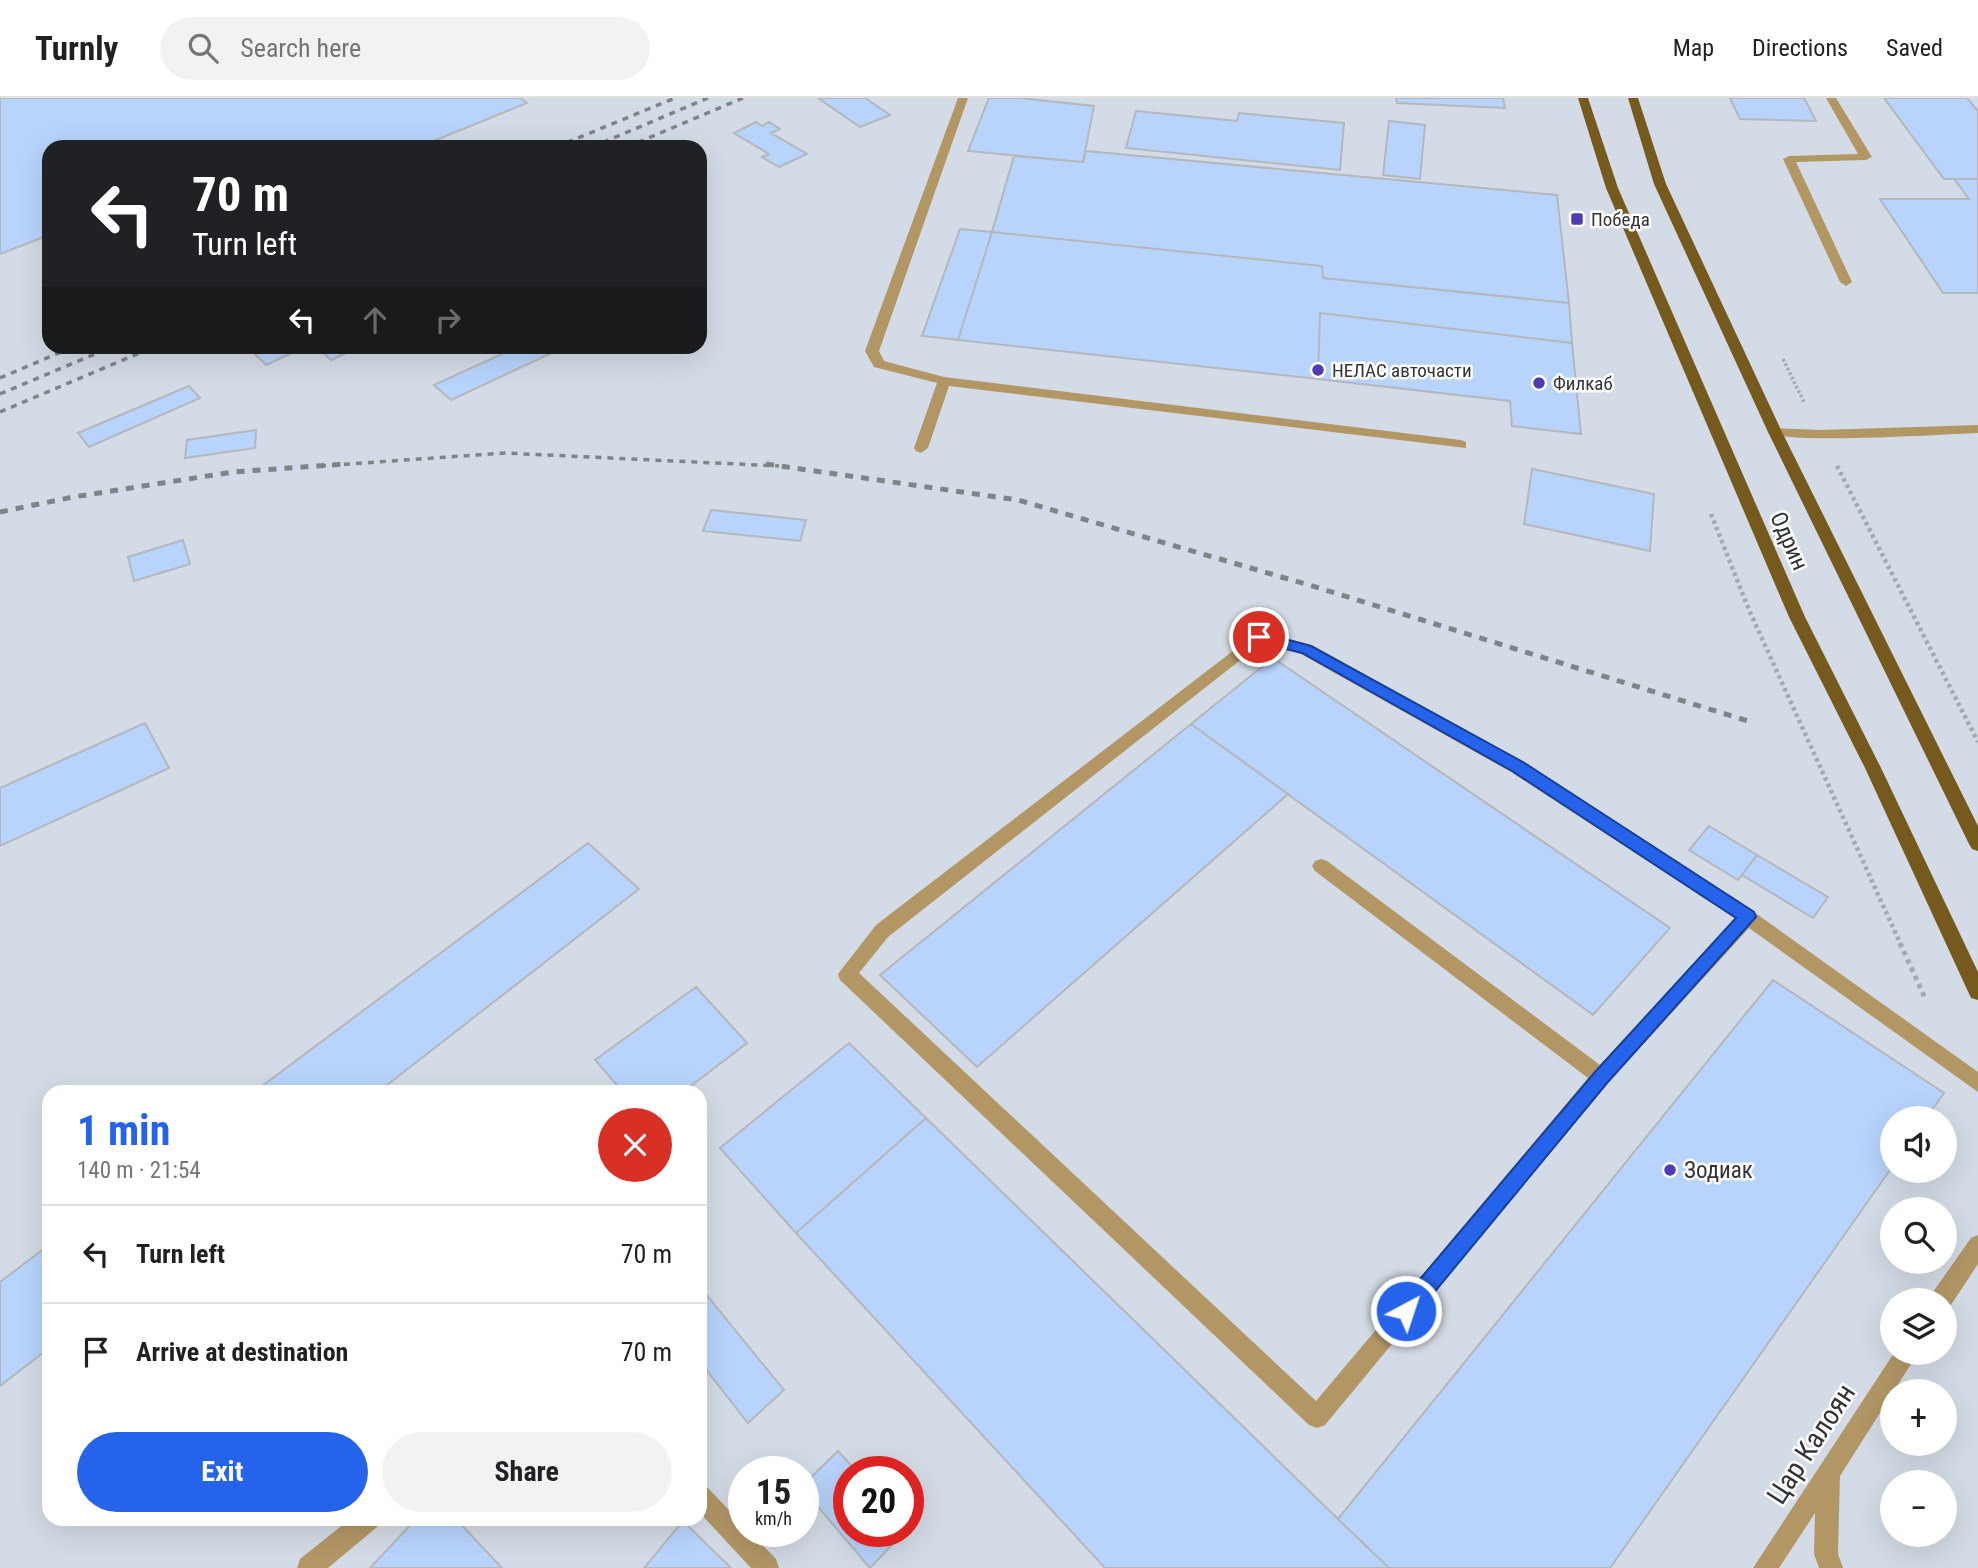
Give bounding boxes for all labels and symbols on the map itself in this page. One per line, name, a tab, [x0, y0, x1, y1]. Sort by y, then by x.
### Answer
place label: Победа	[1591, 208, 1650, 231]
marker: Победа	[1569, 211, 1585, 227]
place label: НЕЛАС авточасти	[1332, 359, 1472, 382]
marker: НЕЛАС авточасти	[1310, 362, 1326, 378]
place label: Филкаб	[1553, 372, 1613, 395]
marker: Филкаб	[1531, 375, 1547, 391]
street label: Одрин	[1764, 508, 1814, 574]
pin	[1229, 607, 1289, 667]
place label: Зодиак	[1684, 1157, 1753, 1184]
marker: Зодиак	[1662, 1162, 1678, 1178]
position arrow	[1369, 1274, 1443, 1348]
street label: Цар Калоян	[1760, 1378, 1862, 1510]
speed limit sign: 20	[833, 1456, 924, 1547]

